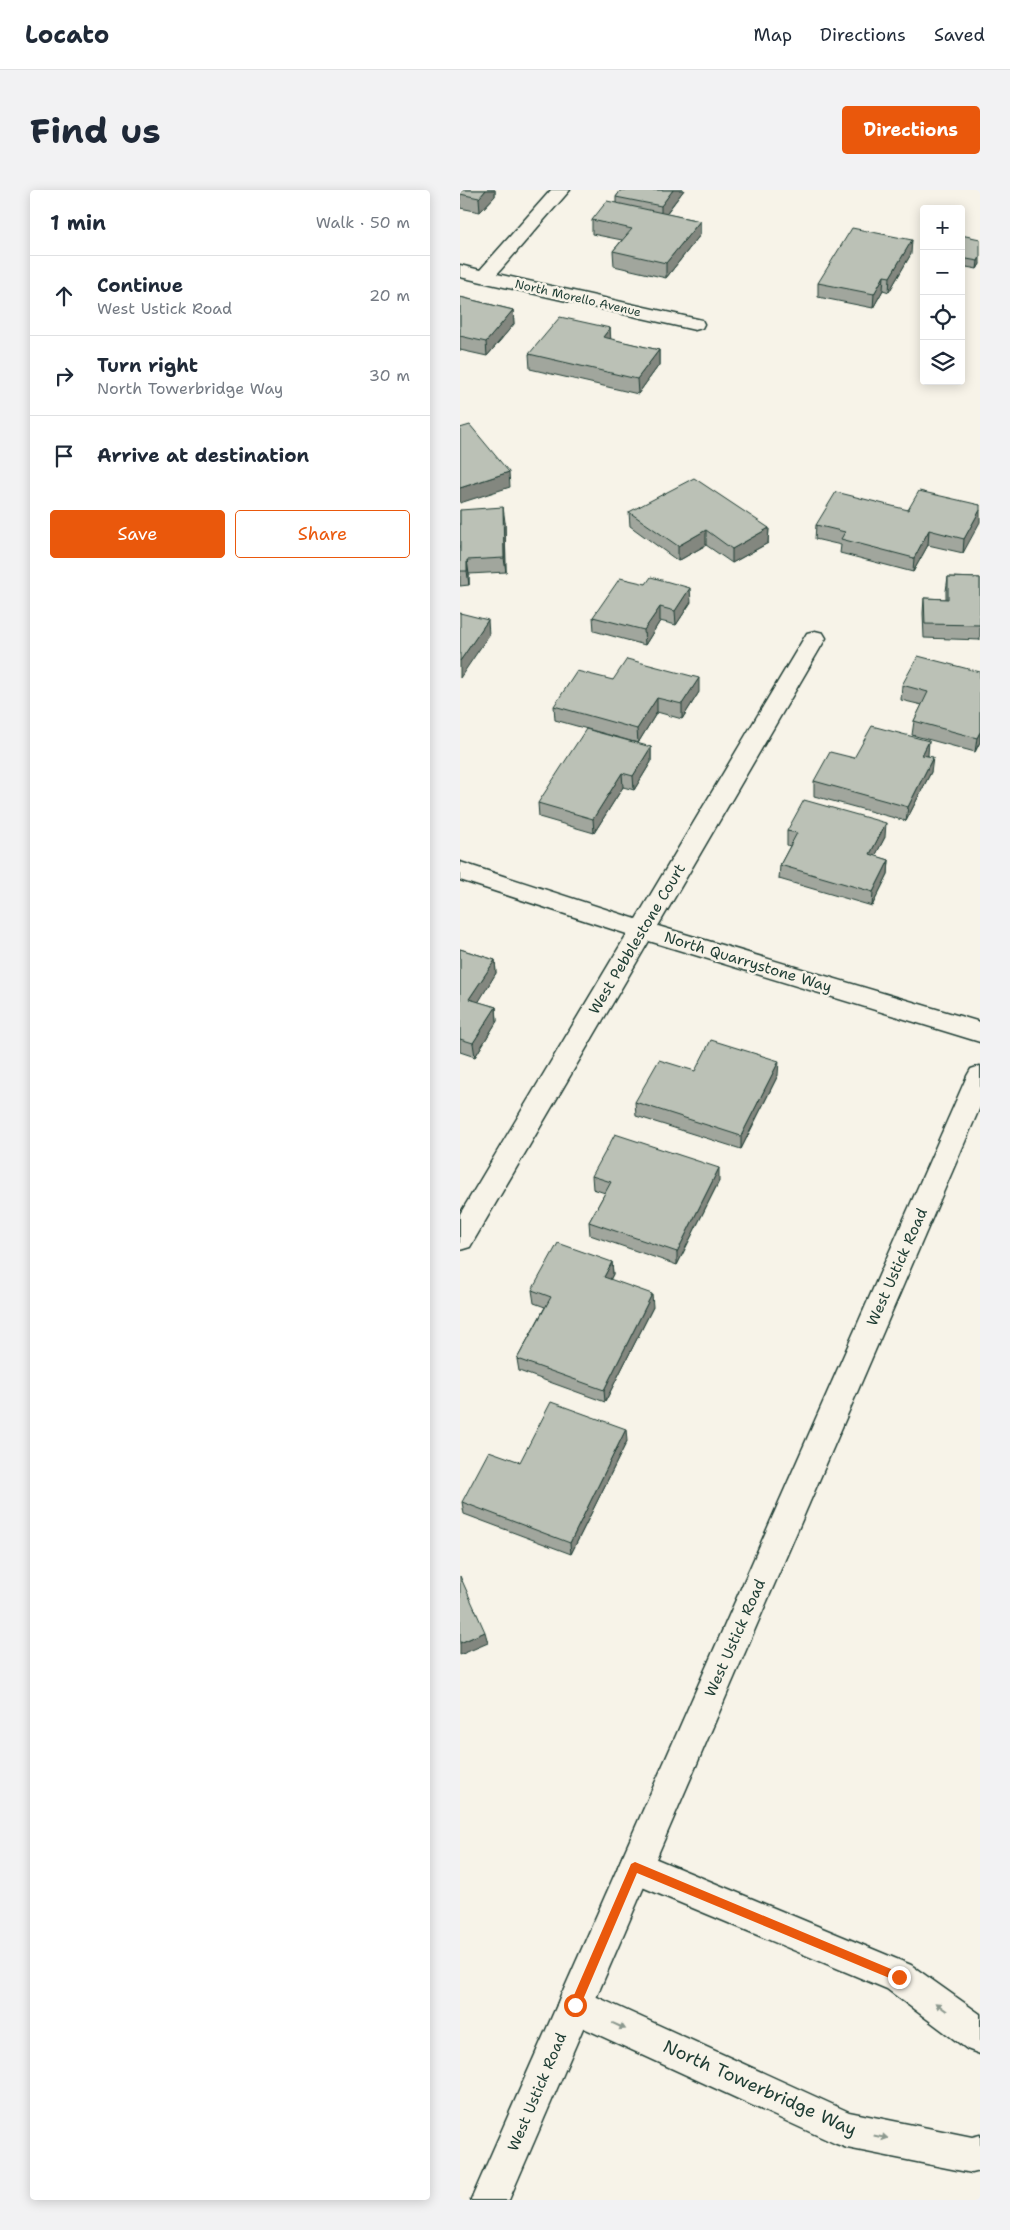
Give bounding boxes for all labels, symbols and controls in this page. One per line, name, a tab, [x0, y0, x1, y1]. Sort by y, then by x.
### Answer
text: Locato	[25, 19, 109, 51]
text: Map	[754, 23, 792, 47]
text: Directions	[820, 23, 906, 47]
text: Saved	[934, 23, 985, 47]
button: Directions	[842, 106, 980, 154]
text: Find us	[30, 107, 161, 154]
map controls	[920, 205, 965, 385]
button: +	[920, 205, 965, 250]
text: 1 min	[50, 209, 106, 237]
text: Walk · 50 m	[316, 212, 410, 233]
button: −	[920, 250, 965, 295]
text: Continue	[97, 273, 183, 298]
street label: North Morello Avenue	[513, 276, 643, 320]
icon: ahead	[50, 282, 78, 310]
text: 20 m	[369, 285, 410, 306]
button: locate	[920, 295, 965, 340]
text: West Ustick Road	[97, 298, 232, 319]
button: layers	[920, 340, 965, 385]
text: Turn right	[97, 353, 198, 378]
icon: right	[50, 362, 78, 390]
text: 30 m	[369, 365, 410, 386]
text: North Towerbridge Way	[97, 378, 283, 399]
icon: arrive	[50, 442, 78, 470]
text: Arrive at destination	[97, 443, 309, 468]
button: Save	[50, 510, 225, 558]
button: Share	[235, 510, 410, 558]
street label: West Pebblestone Court	[584, 860, 690, 1018]
street label: North Quarrystone Way	[662, 927, 834, 997]
street label: West Ustick Road	[862, 1205, 932, 1329]
street label: West Ustick Road	[700, 1576, 770, 1700]
route end	[888, 1966, 911, 1989]
route start	[564, 1994, 587, 2017]
one-way arrow	[934, 2002, 947, 2012]
one-way arrow	[612, 2022, 626, 2030]
street label: West Ustick Road	[503, 2029, 571, 2154]
street label: North Towerbridge Way	[659, 2034, 861, 2142]
one-way arrow	[873, 2133, 889, 2141]

